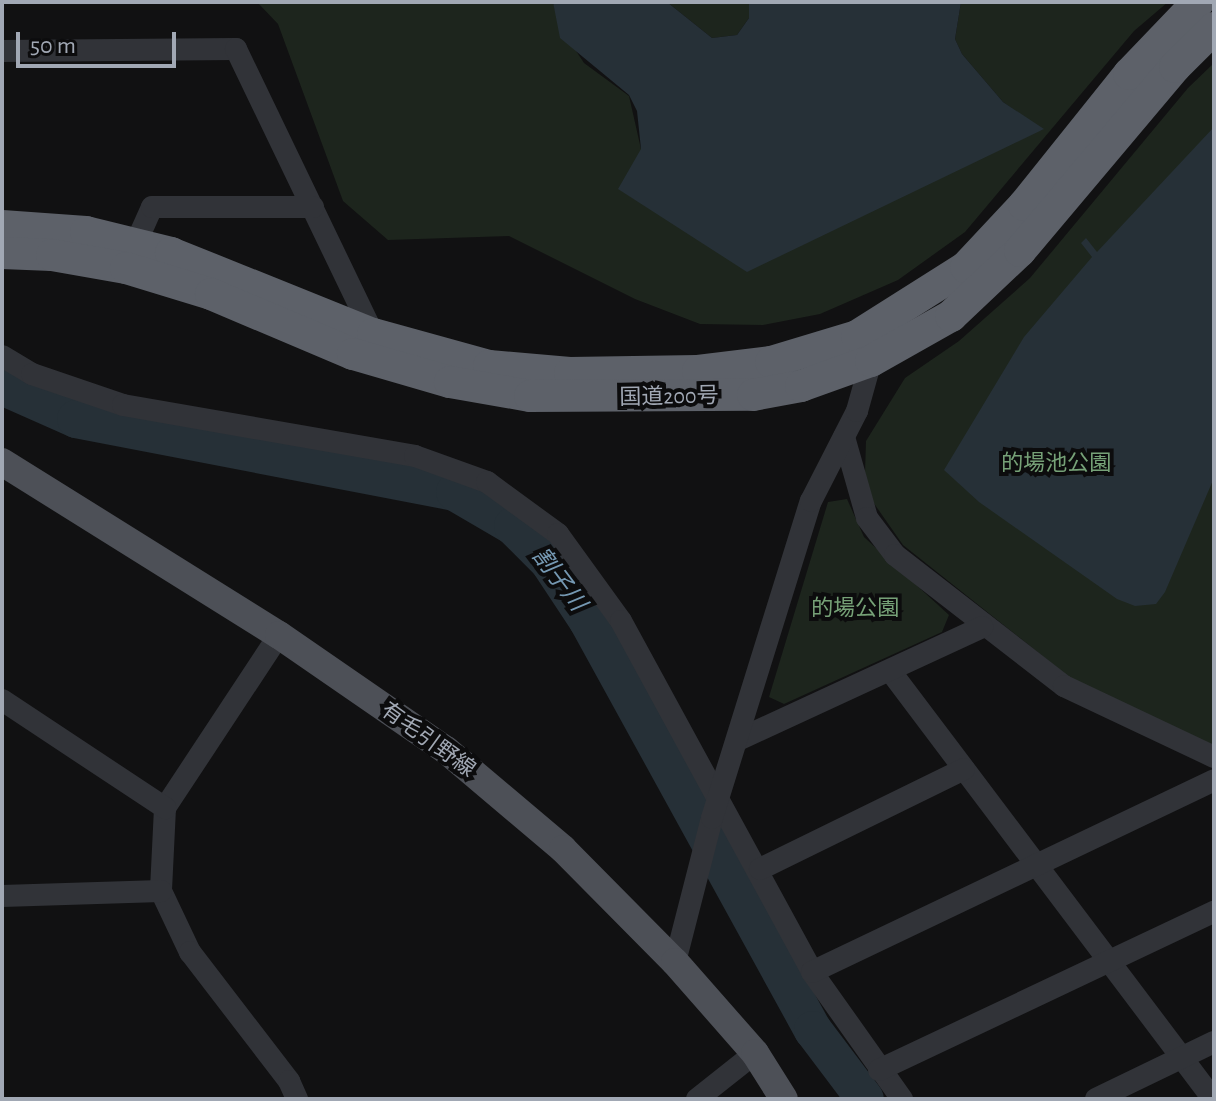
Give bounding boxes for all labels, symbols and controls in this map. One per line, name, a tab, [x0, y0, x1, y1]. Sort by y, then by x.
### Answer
scale bar	[20, 16, 180, 66]
text: 50 m	[30, 34, 76, 58]
street label: 国道200号	[619, 383, 719, 411]
park label: 的場池公園	[1001, 451, 1111, 477]
water label: 割子川	[525, 543, 591, 617]
park label: 的場公園	[811, 596, 899, 622]
street label: 有毛引野線	[376, 697, 480, 783]

